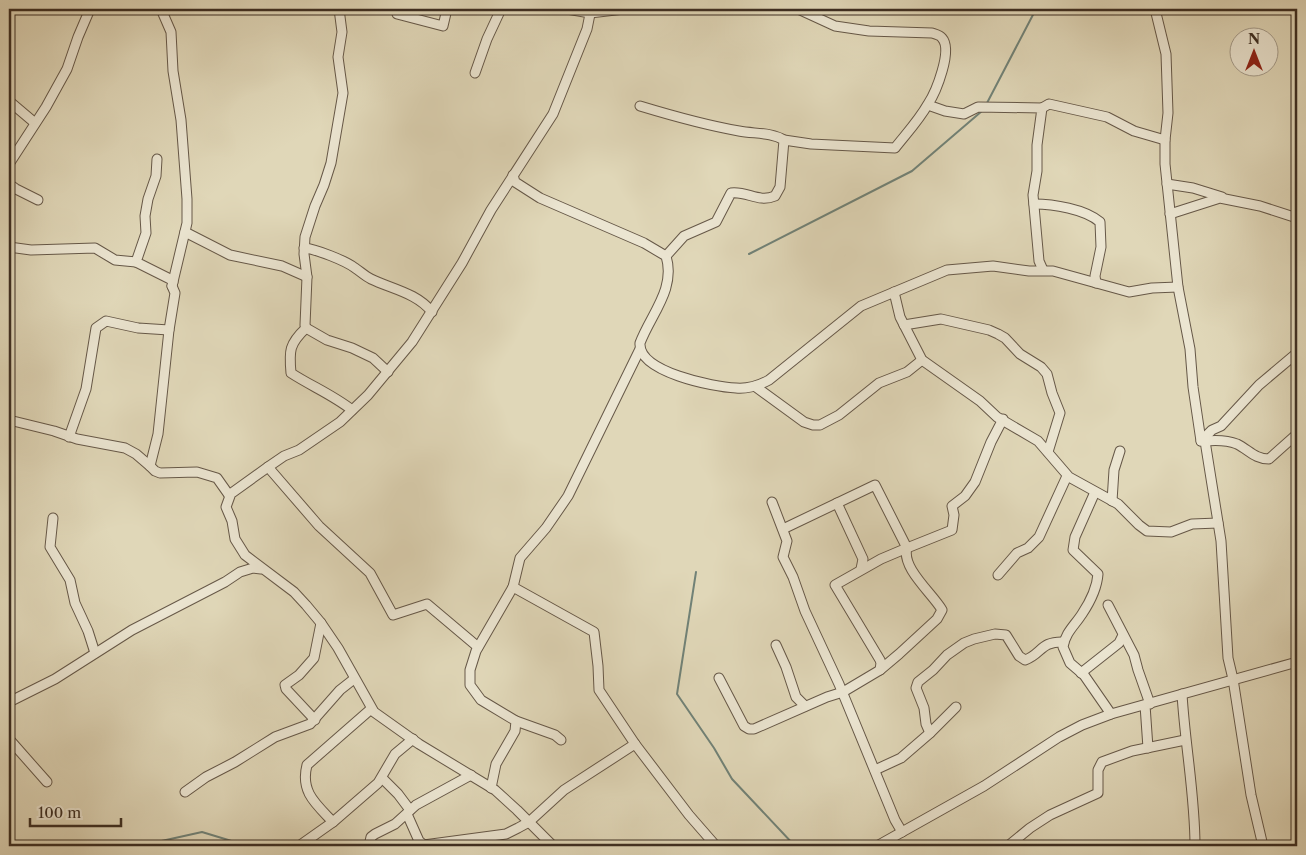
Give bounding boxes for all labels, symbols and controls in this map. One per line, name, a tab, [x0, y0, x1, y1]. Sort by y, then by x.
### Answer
north arrow	[1228, 28, 1278, 78]
text: N	[1248, 30, 1260, 48]
scale bar	[30, 795, 121, 827]
text: 100 m	[38, 803, 81, 822]

